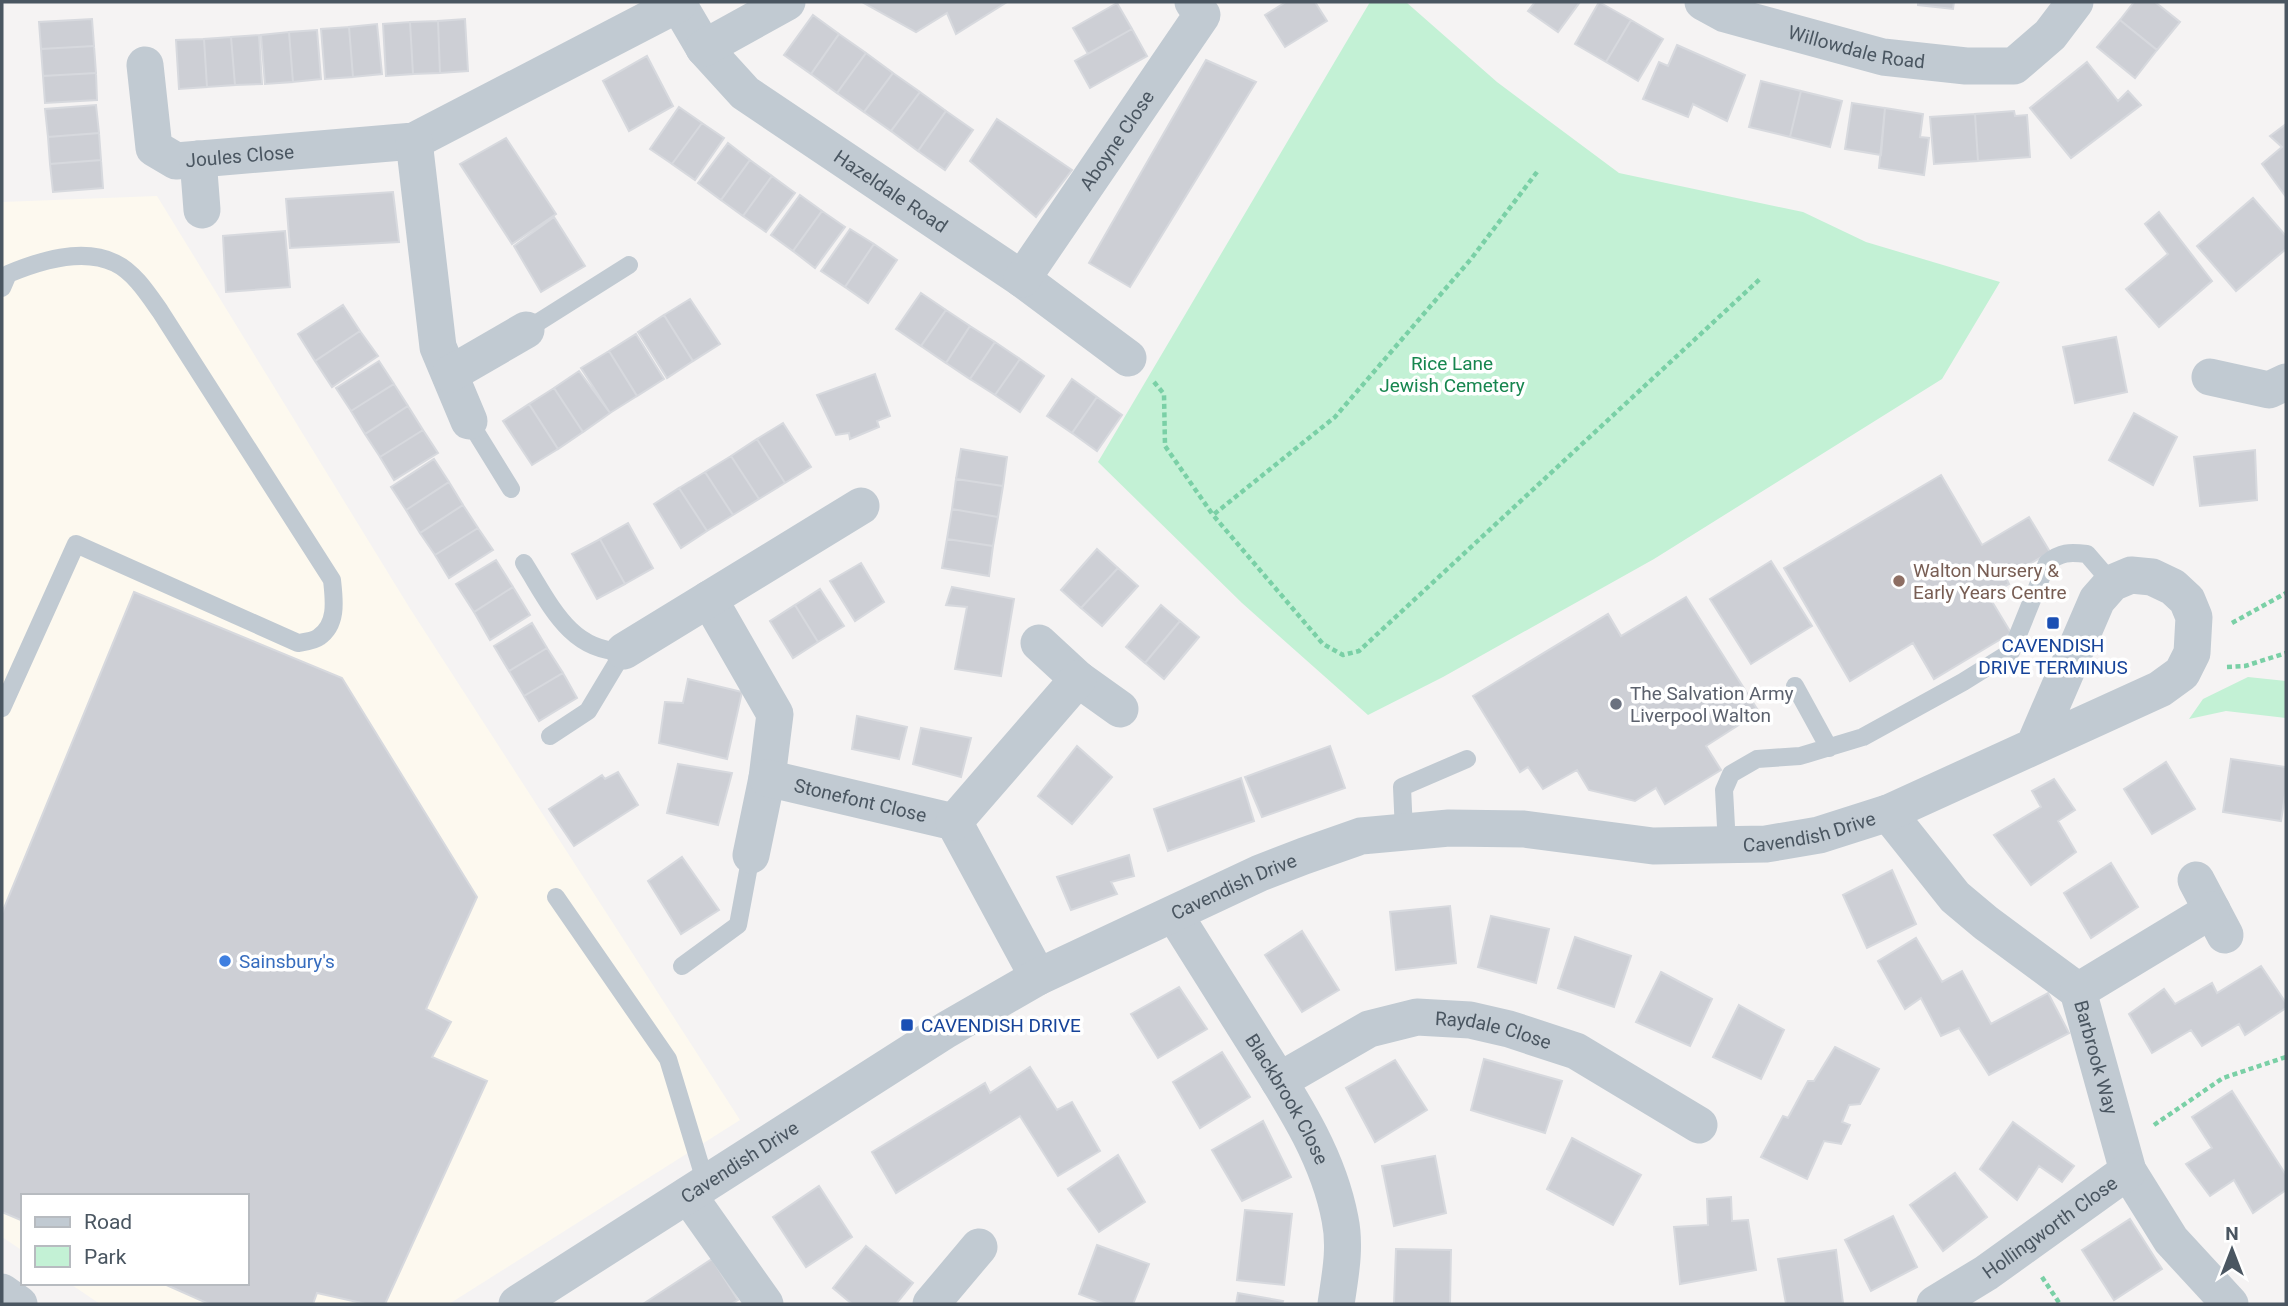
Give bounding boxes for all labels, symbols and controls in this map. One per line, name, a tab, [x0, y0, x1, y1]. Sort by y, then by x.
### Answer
street label: Willowdale Road	[1786, 20, 1926, 73]
street label: Aboyne Close	[1075, 86, 1159, 195]
street label: Joules Close	[185, 140, 295, 172]
street label: Hazeldale Road	[830, 145, 952, 237]
park label: Rice Lane Jewish Cemetery	[1379, 352, 1525, 397]
place label: Walton Nursery & Early Years Centre	[1913, 559, 2067, 604]
marker: Walton Nursery & Early Years Centre	[1891, 573, 1907, 589]
marker: CAVENDISH DRIVE TERMINUS	[2045, 615, 2061, 631]
place label: CAVENDISH DRIVE TERMINUS	[1978, 634, 2128, 679]
place label: The Salvation Army Liverpool Walton	[1630, 682, 1794, 727]
marker: The Salvation Army Liverpool Walton	[1608, 696, 1624, 712]
street label: Stonefont Close	[792, 773, 929, 827]
street label: Cavendish Drive	[1743, 806, 1878, 856]
street label: Cavendish Drive	[1167, 848, 1300, 925]
place label: Sainsbury's	[239, 950, 335, 973]
marker: Sainsbury's	[217, 953, 233, 969]
street label: Barbrook Way	[2070, 998, 2123, 1117]
street label: Raydale Close	[1434, 1007, 1554, 1054]
place label: CAVENDISH DRIVE	[921, 1014, 1081, 1037]
marker: CAVENDISH DRIVE	[899, 1017, 915, 1033]
street label: Blackbrook Close	[1241, 1029, 1334, 1168]
street label: Cavendish Drive	[676, 1116, 803, 1208]
street label: Hollingworth Close	[1978, 1171, 2122, 1284]
legend	[21, 1194, 248, 1285]
text: Road	[84, 1210, 132, 1234]
north arrow	[2197, 1215, 2267, 1285]
text: N	[2225, 1222, 2239, 1245]
text: Park	[84, 1245, 127, 1269]

